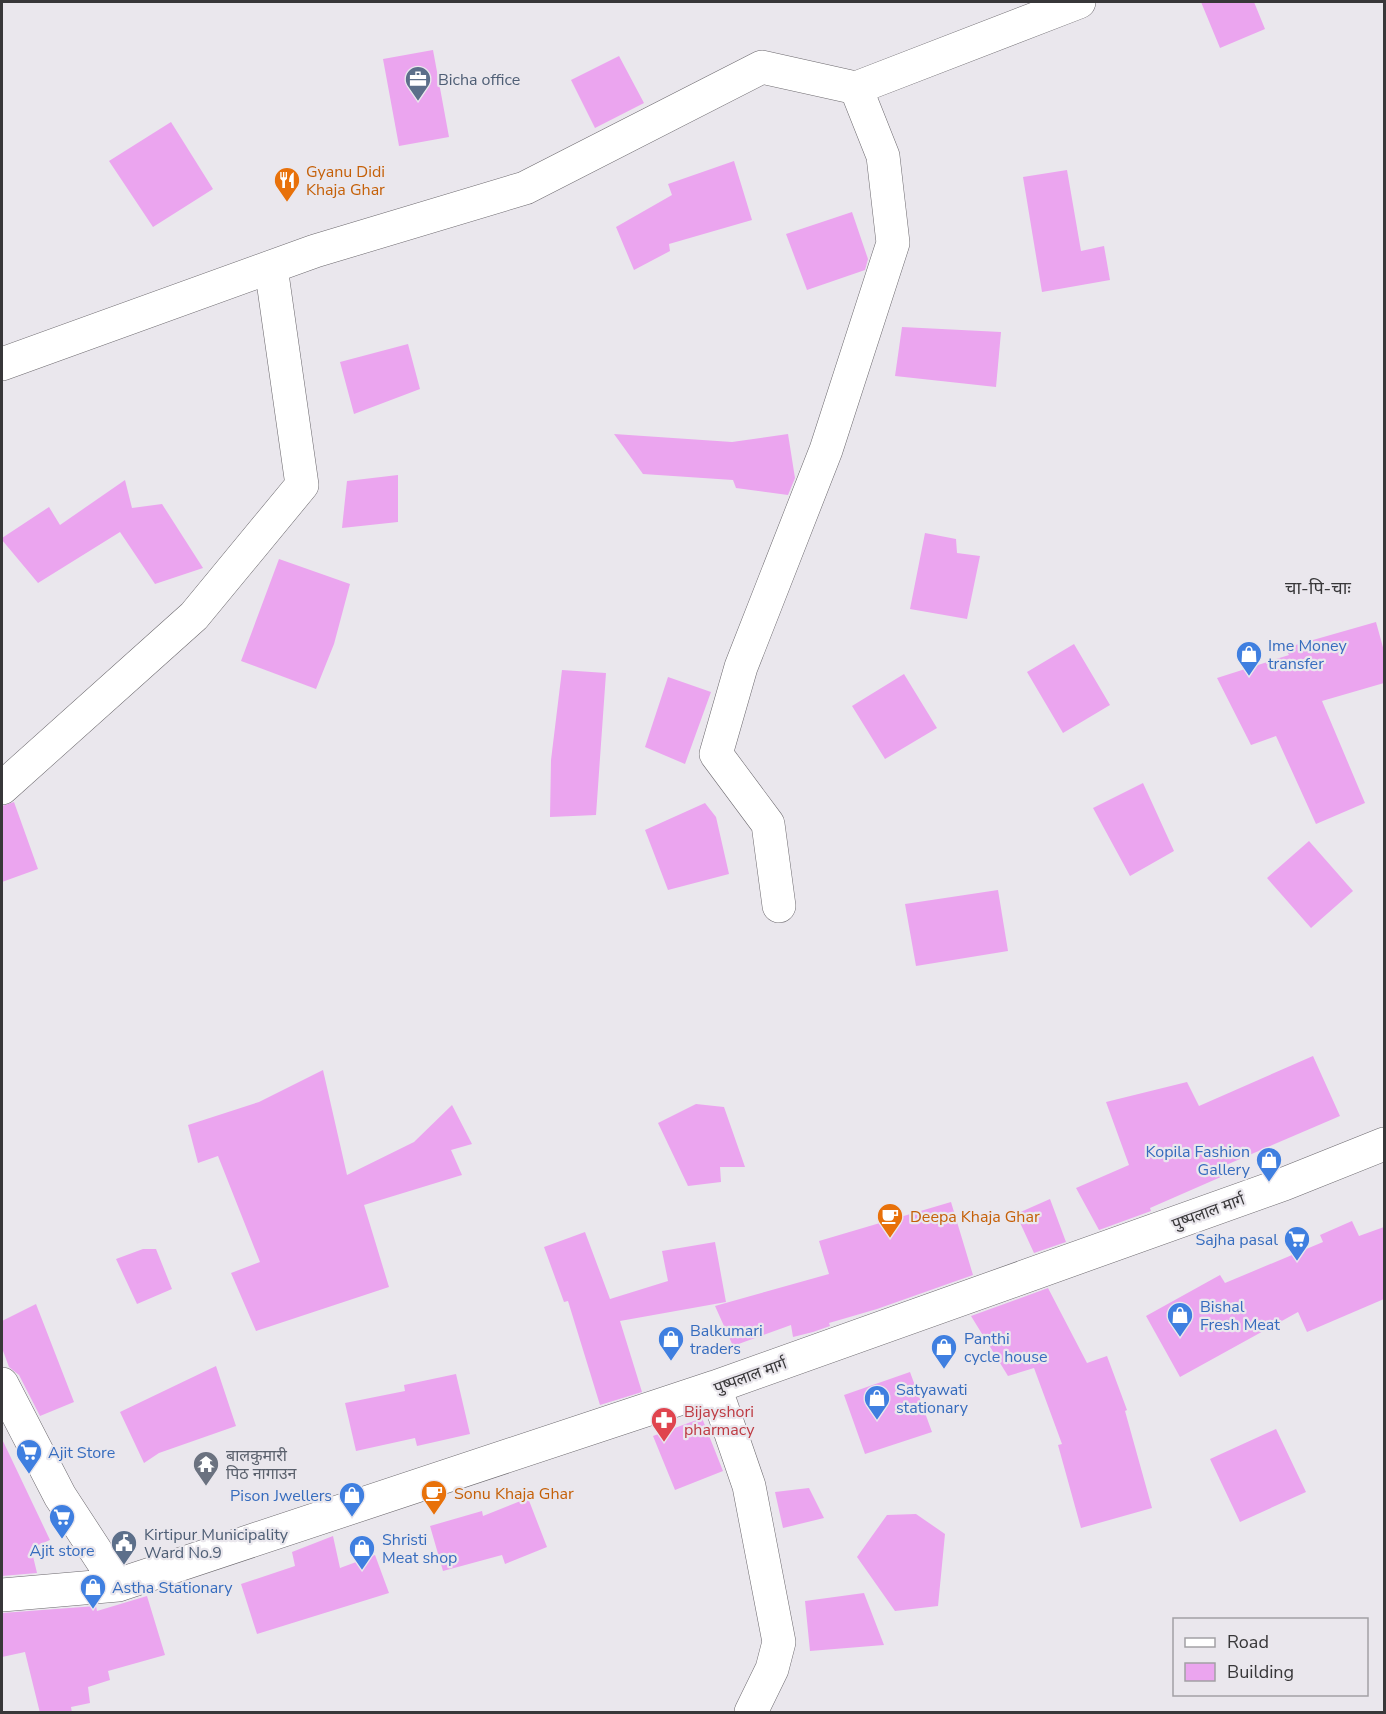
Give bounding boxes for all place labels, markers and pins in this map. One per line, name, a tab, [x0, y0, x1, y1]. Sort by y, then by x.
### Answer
office icon: Bicha office	[403, 64, 433, 102]
place label: Bicha office	[438, 69, 520, 91]
place label: Gyanu Didi Khaja Ghar	[306, 161, 385, 201]
restaurant icon: Gyanu Didi Khaja Ghar	[272, 165, 302, 203]
place label: Ime Money transfer	[1268, 635, 1347, 675]
shop icon: Ime Money transfer	[1234, 639, 1264, 677]
place label: Kopila Fashion Gallery	[1146, 1141, 1251, 1181]
shop icon: Kopila Fashion Gallery	[1254, 1145, 1284, 1183]
cafe icon: Deepa Khaja Ghar	[875, 1201, 905, 1239]
place label: Deepa Khaja Ghar	[910, 1206, 1040, 1228]
supermarket icon: Sajha pasal	[1282, 1224, 1312, 1262]
place label: Sajha pasal	[1196, 1229, 1278, 1251]
place label: Bishal Fresh Meat	[1200, 1296, 1280, 1336]
shop icon: Bishal Fresh Meat	[1165, 1300, 1195, 1338]
place label: Balkumari traders	[690, 1320, 763, 1360]
shop icon: Balkumari traders	[656, 1324, 686, 1362]
place label: Panthi cycle house	[964, 1328, 1047, 1368]
shop icon: Panthi cycle house	[929, 1332, 959, 1370]
place label: Satyawati stationary	[896, 1379, 969, 1419]
shop icon: Satyawati stationary	[862, 1383, 892, 1421]
place label: Bijayshori pharmacy	[684, 1401, 755, 1441]
pharmacy icon: Bijayshori pharmacy	[649, 1405, 679, 1443]
supermarket icon: Ajit Store	[14, 1437, 44, 1475]
place label: Ajit Store	[48, 1442, 115, 1464]
place label: बालकुमारी पिठ नागाउन	[226, 1445, 298, 1485]
temple icon: बालकुमारी पिठ नागाउन	[191, 1449, 221, 1487]
cafe icon: Sonu Khaja Ghar	[419, 1478, 449, 1516]
shop icon: Pison Jwellers	[337, 1480, 367, 1518]
place label: Sonu Khaja Ghar	[454, 1483, 574, 1505]
place label: Pison Jwellers	[230, 1485, 332, 1507]
supermarket icon: Ajit store	[47, 1502, 77, 1540]
place label: Kirtipur Municipality Ward No.9	[144, 1524, 289, 1564]
public building icon: Kirtipur Municipality Ward No.9	[109, 1528, 139, 1566]
place label: Shristi Meat shop	[382, 1529, 457, 1569]
shop icon: Shristi Meat shop	[347, 1533, 377, 1571]
place label: Ajit store	[29, 1540, 95, 1562]
shop icon: Astha Stationary	[78, 1572, 108, 1610]
place label: Astha Stationary	[112, 1577, 233, 1599]

